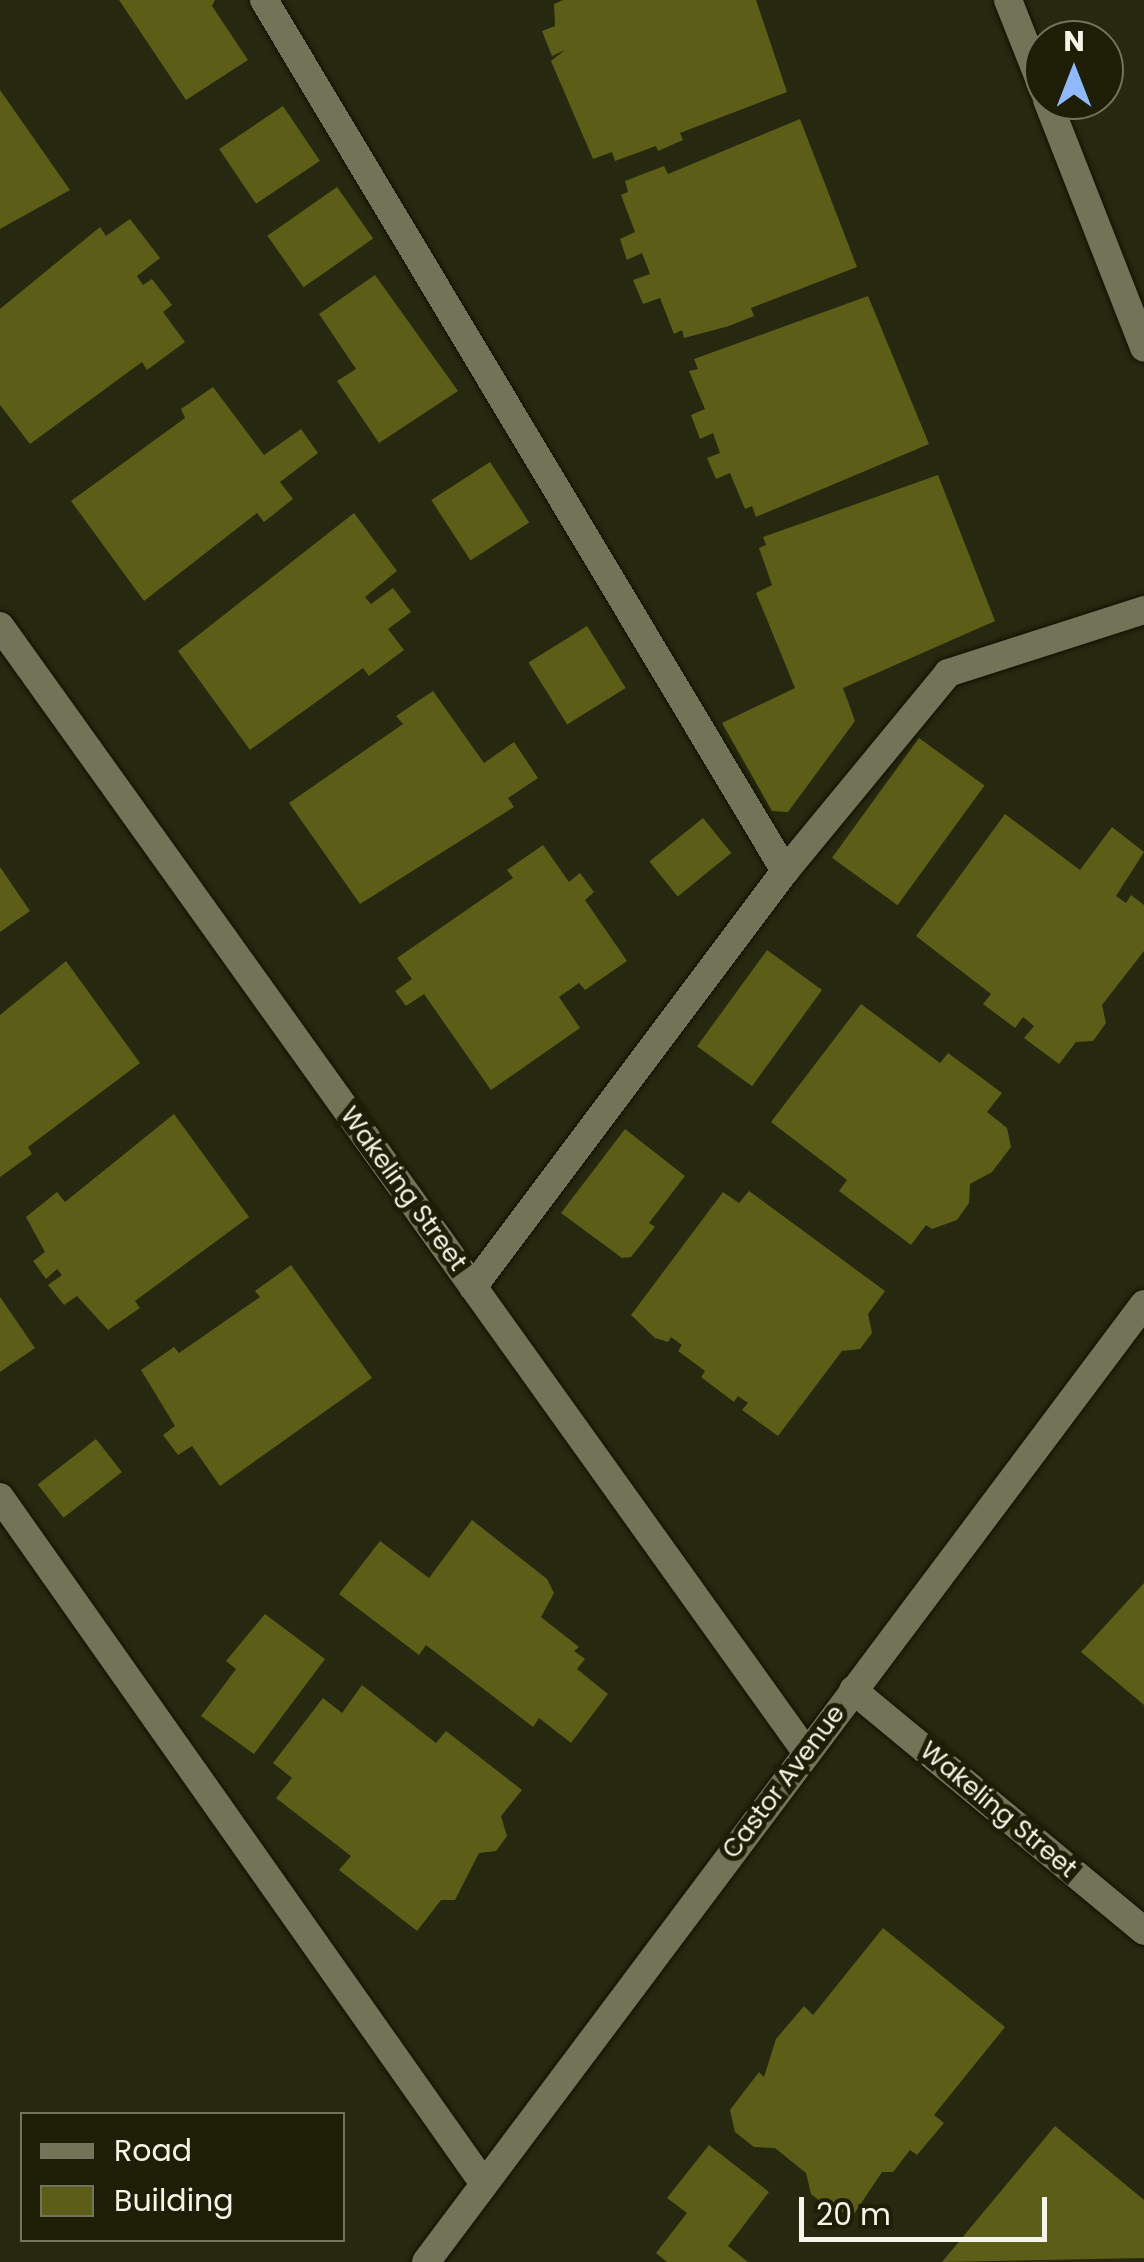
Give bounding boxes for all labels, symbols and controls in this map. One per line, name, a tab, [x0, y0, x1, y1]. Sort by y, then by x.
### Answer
north arrow	[1024, 20, 1124, 120]
text: N	[1063, 22, 1085, 61]
street label: Wakeling Street	[334, 1101, 472, 1277]
street label: Castor Avenue	[717, 1699, 851, 1865]
street label: Wakeling Street	[914, 1736, 1082, 1884]
legend	[20, 2112, 345, 2242]
text: Road	[114, 2129, 192, 2172]
scale bar	[804, 2177, 1052, 2239]
text: Building	[114, 2179, 234, 2222]
text: 20 m	[816, 2193, 891, 2236]

